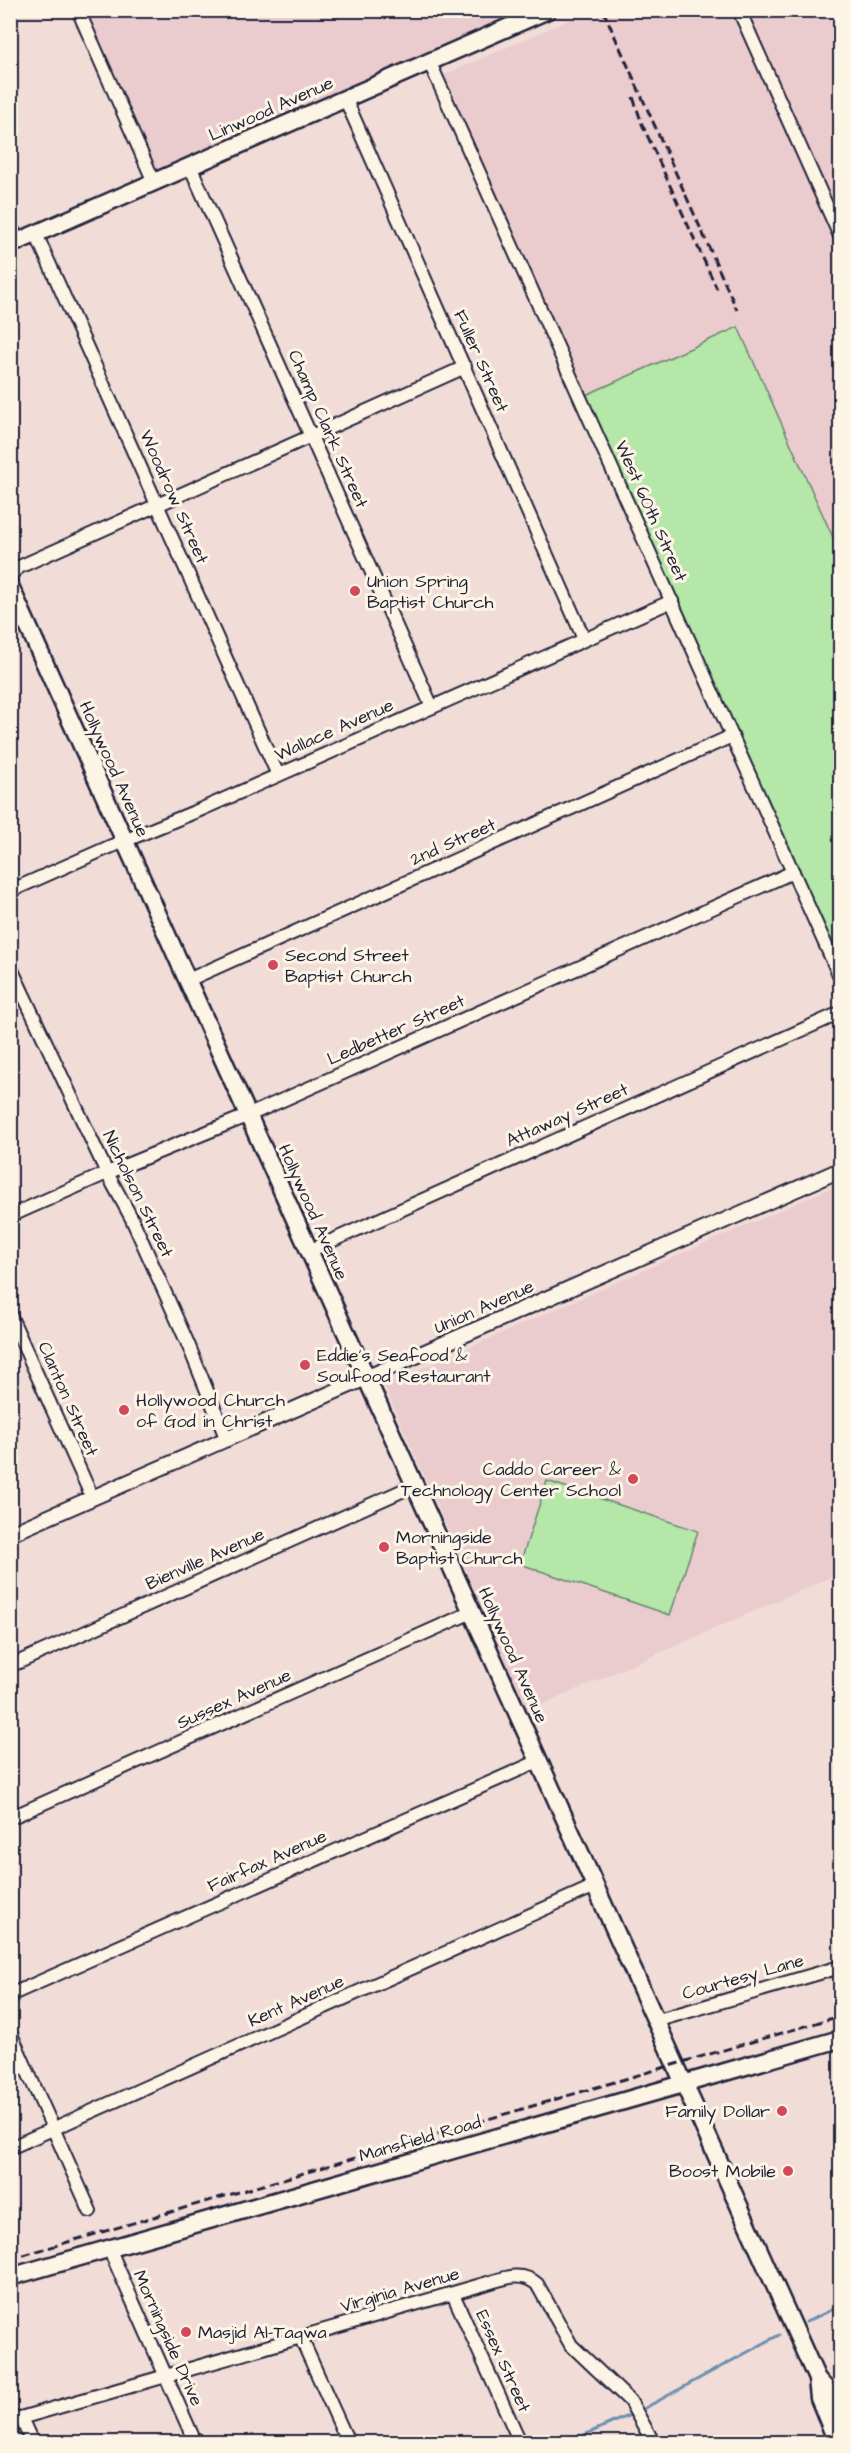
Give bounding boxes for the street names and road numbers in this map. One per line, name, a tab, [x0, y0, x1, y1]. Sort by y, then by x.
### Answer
street label: Linwood Avenue	[205, 70, 337, 148]
street label: Fuller Street	[447, 306, 515, 417]
street label: Champ Clark Street	[282, 346, 374, 513]
street label: Woodrow Street	[133, 426, 215, 568]
street label: West 60th Street	[609, 437, 694, 586]
street label: Wallace Avenue	[271, 693, 398, 767]
street label: Hollywood Avenue	[72, 697, 155, 842]
street label: 2nd Street	[406, 812, 500, 872]
street label: Ledbetter Street	[323, 988, 469, 1072]
street label: Attaway Street	[502, 1077, 633, 1154]
street label: Nicholson Street	[96, 1126, 180, 1262]
street label: Hollywood Avenue	[271, 1140, 354, 1285]
street label: Union Avenue	[430, 1274, 538, 1340]
street label: Clanton Street	[32, 1338, 105, 1461]
street label: Bienville Avenue	[142, 1522, 269, 1596]
street label: Hollywood Avenue	[471, 1583, 554, 1728]
street label: Sussex Avenue	[173, 1663, 295, 1735]
street label: Fairfax Avenue	[203, 1823, 331, 1899]
street label: Courtesy Lane	[679, 1948, 807, 2007]
street label: Kent Avenue	[244, 1969, 348, 2033]
street label: Mansfield Road	[356, 2110, 484, 2168]
street label: Virginia Avenue	[338, 2261, 463, 2320]
street label: Morningside Drive	[126, 2266, 209, 2411]
street label: Essex Street	[469, 2306, 537, 2417]

